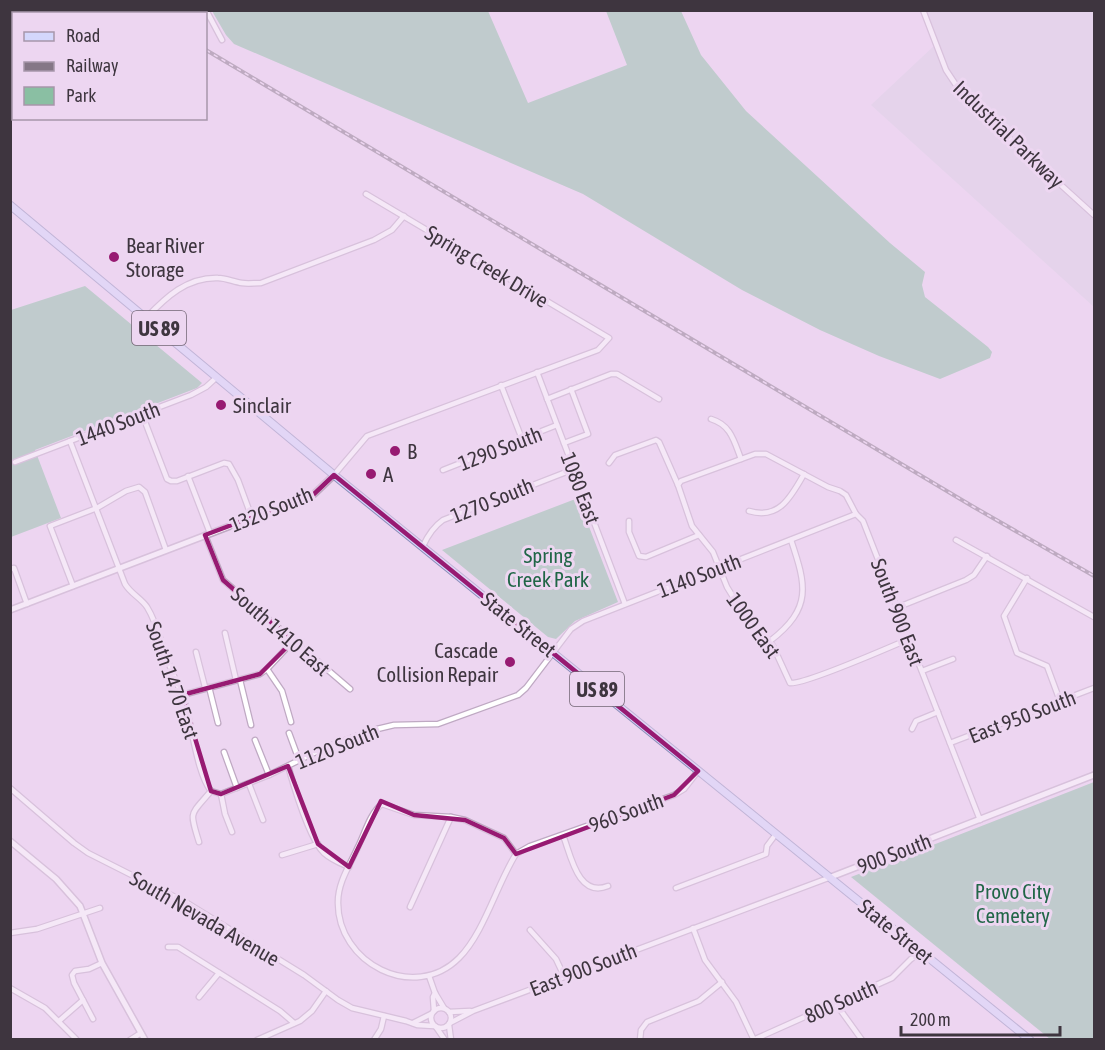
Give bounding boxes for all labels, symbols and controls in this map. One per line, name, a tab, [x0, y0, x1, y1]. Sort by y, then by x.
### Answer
legend	[12, 12, 207, 120]
text: Road	[66, 25, 100, 46]
text: Railway	[66, 55, 118, 76]
street label: Industrial Parkway	[949, 75, 1069, 193]
text: Park	[66, 85, 96, 106]
street label: Spring Creek Drive	[421, 220, 553, 312]
place label: Bear River Storage	[126, 233, 205, 281]
marker: Bear River Storage	[107, 250, 121, 264]
road number: US 89	[132, 311, 186, 345]
place label: Sinclair	[233, 393, 292, 417]
street label: 1440 South	[73, 396, 163, 450]
marker: Sinclair	[214, 398, 228, 412]
street label: 1290 South	[455, 421, 545, 475]
place label: B	[407, 439, 417, 463]
marker: B	[388, 444, 402, 458]
street label: 1080 East	[556, 449, 606, 527]
place label: A	[383, 462, 394, 486]
marker: A	[364, 467, 378, 481]
street label: 1270 South	[447, 472, 537, 528]
street label: 1320 South	[226, 481, 316, 537]
park label: Spring Creek Park	[507, 543, 589, 591]
street label: 1140 South	[654, 548, 744, 602]
street label: South 900 East	[867, 555, 929, 669]
street label: South 1410 East	[227, 582, 335, 680]
street label: State Street	[477, 587, 561, 661]
street label: 1000 East	[722, 588, 786, 662]
street label: South 1470 East	[142, 618, 204, 742]
place label: Cascade Collision Repair	[377, 638, 499, 686]
marker: Cascade Collision Repair	[503, 655, 517, 669]
road number: US 89	[570, 672, 624, 706]
street label: East 950 South	[965, 685, 1079, 747]
street label: 1120 South	[292, 718, 382, 774]
street label: 960 South	[585, 787, 667, 837]
street label: 900 South	[853, 828, 935, 878]
street label: South Nevada Avenue	[126, 865, 284, 971]
park label: Provo City Cemetery	[975, 879, 1051, 927]
street label: State Street	[854, 894, 938, 968]
street label: East 900 South	[526, 938, 640, 1000]
street label: 800 South	[801, 974, 881, 1028]
scale bar	[901, 999, 1060, 1037]
text: 200 m	[910, 1009, 951, 1030]

